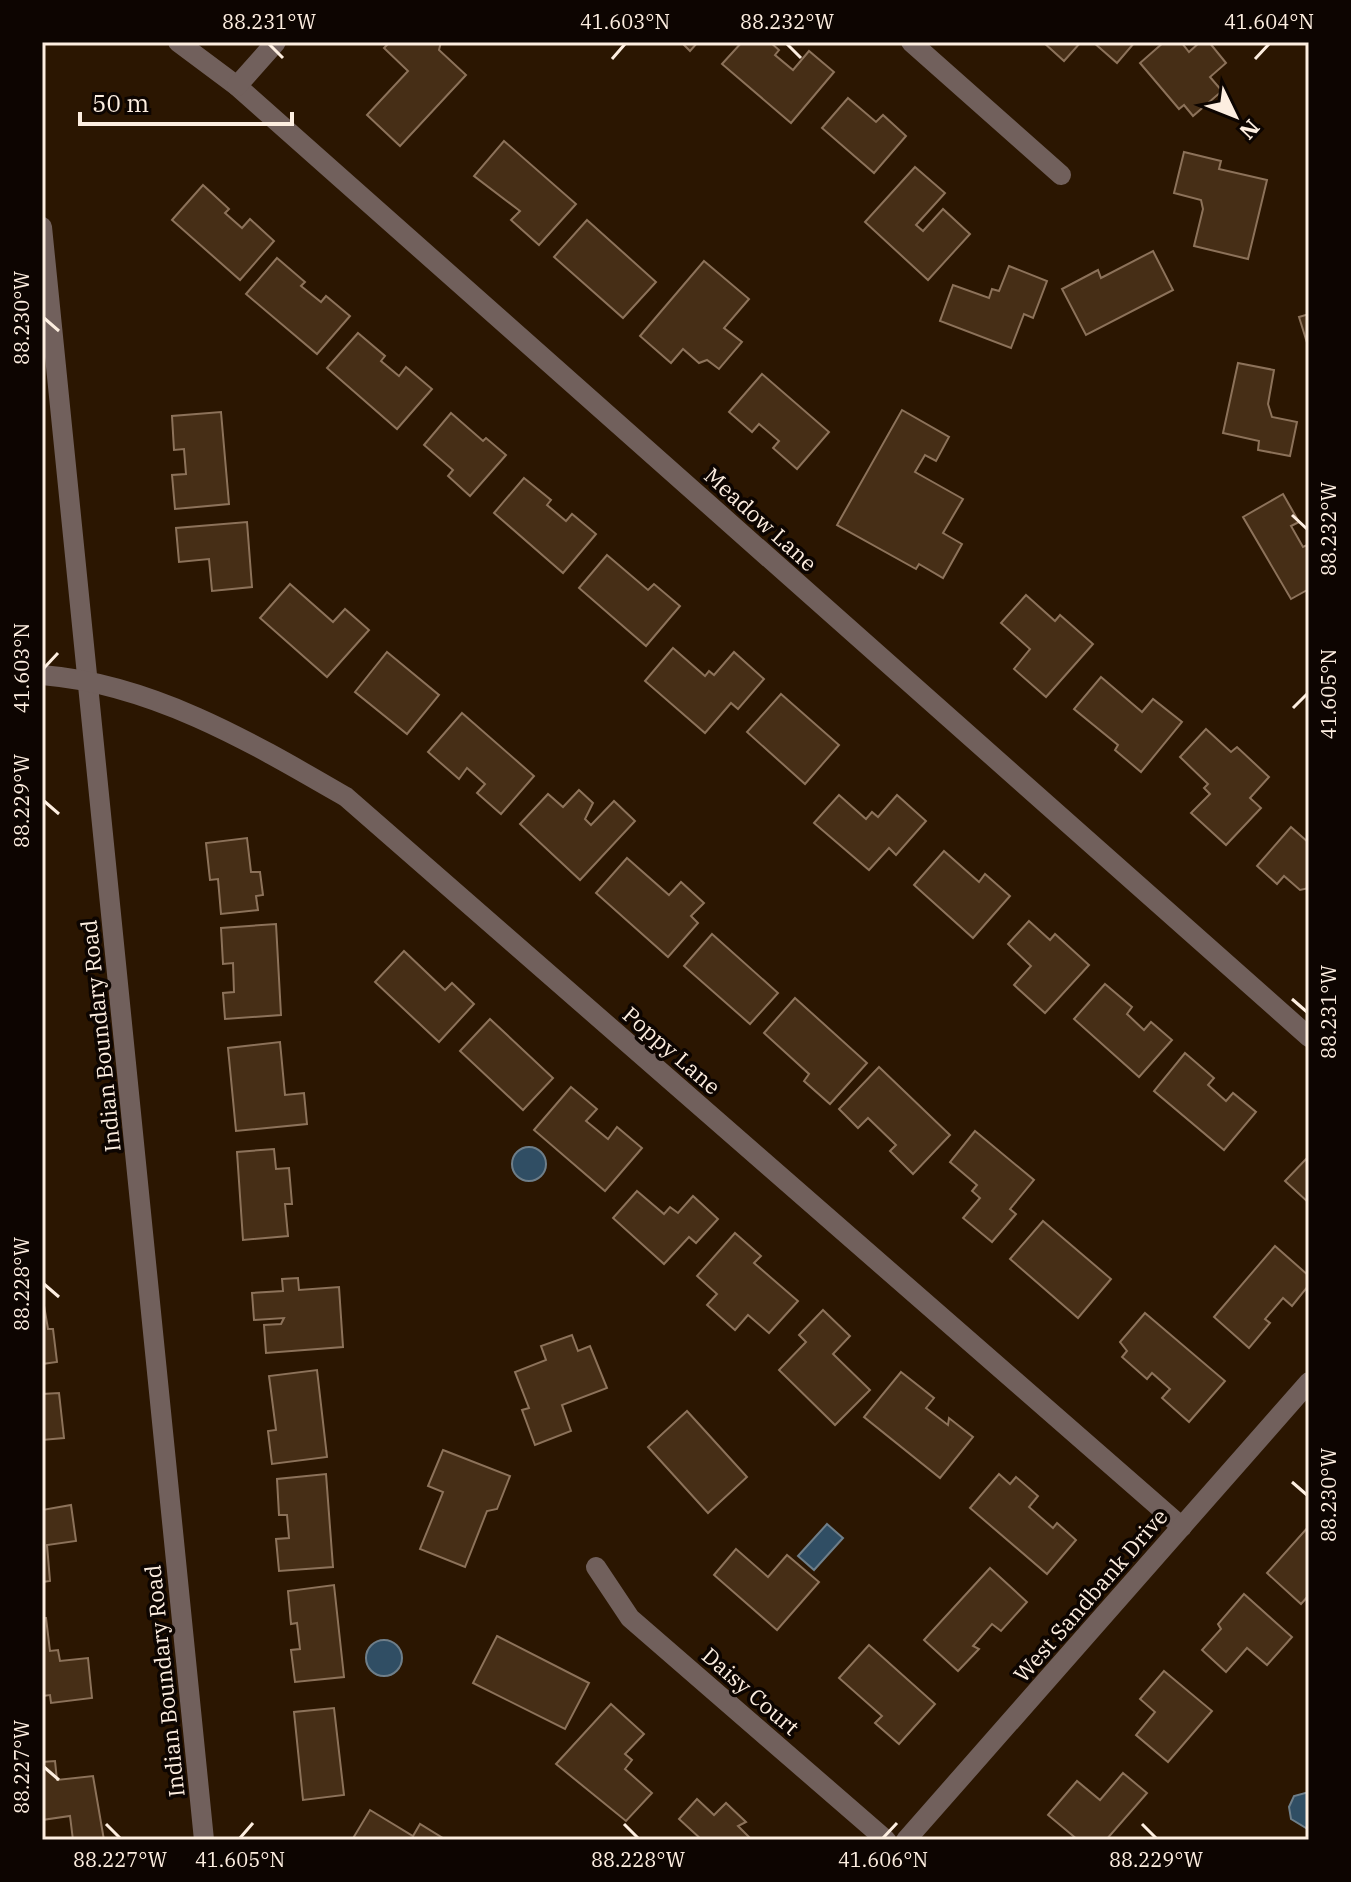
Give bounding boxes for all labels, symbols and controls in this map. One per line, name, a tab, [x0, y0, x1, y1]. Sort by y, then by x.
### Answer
text: 88.231°W	[222, 8, 316, 35]
text: 41.603°N	[580, 8, 670, 35]
text: 88.232°W	[740, 8, 834, 35]
text: 41.604°N	[1224, 8, 1314, 35]
scale bar	[80, 76, 292, 126]
north arrow	[1195, 76, 1275, 156]
text: 50 m	[92, 87, 149, 119]
text: N	[1233, 114, 1267, 146]
text: 88.230°W	[8, 271, 35, 365]
street label: Meadow Lane	[699, 461, 823, 577]
text: 88.232°W	[1315, 482, 1342, 576]
text: 41.603°N	[8, 623, 35, 713]
text: 41.605°N	[1315, 649, 1342, 739]
text: 88.229°W	[8, 754, 35, 848]
street label: Indian Boundary Road	[73, 919, 127, 1153]
text: 88.231°W	[1315, 965, 1342, 1059]
street label: Poppy Lane	[617, 1000, 727, 1100]
text: 88.228°W	[8, 1237, 35, 1331]
text: 88.230°W	[1315, 1448, 1342, 1542]
street label: West Sandbank Drive	[1007, 1502, 1173, 1688]
street label: Indian Boundary Road	[137, 1564, 191, 1798]
street label: Daisy Court	[696, 1641, 806, 1741]
text: 88.227°W	[8, 1720, 35, 1814]
text: 88.227°W	[73, 1846, 167, 1873]
text: 41.605°N	[195, 1846, 285, 1873]
text: 88.228°W	[591, 1846, 685, 1873]
text: 41.606°N	[838, 1846, 928, 1873]
text: 88.229°W	[1109, 1846, 1203, 1873]

